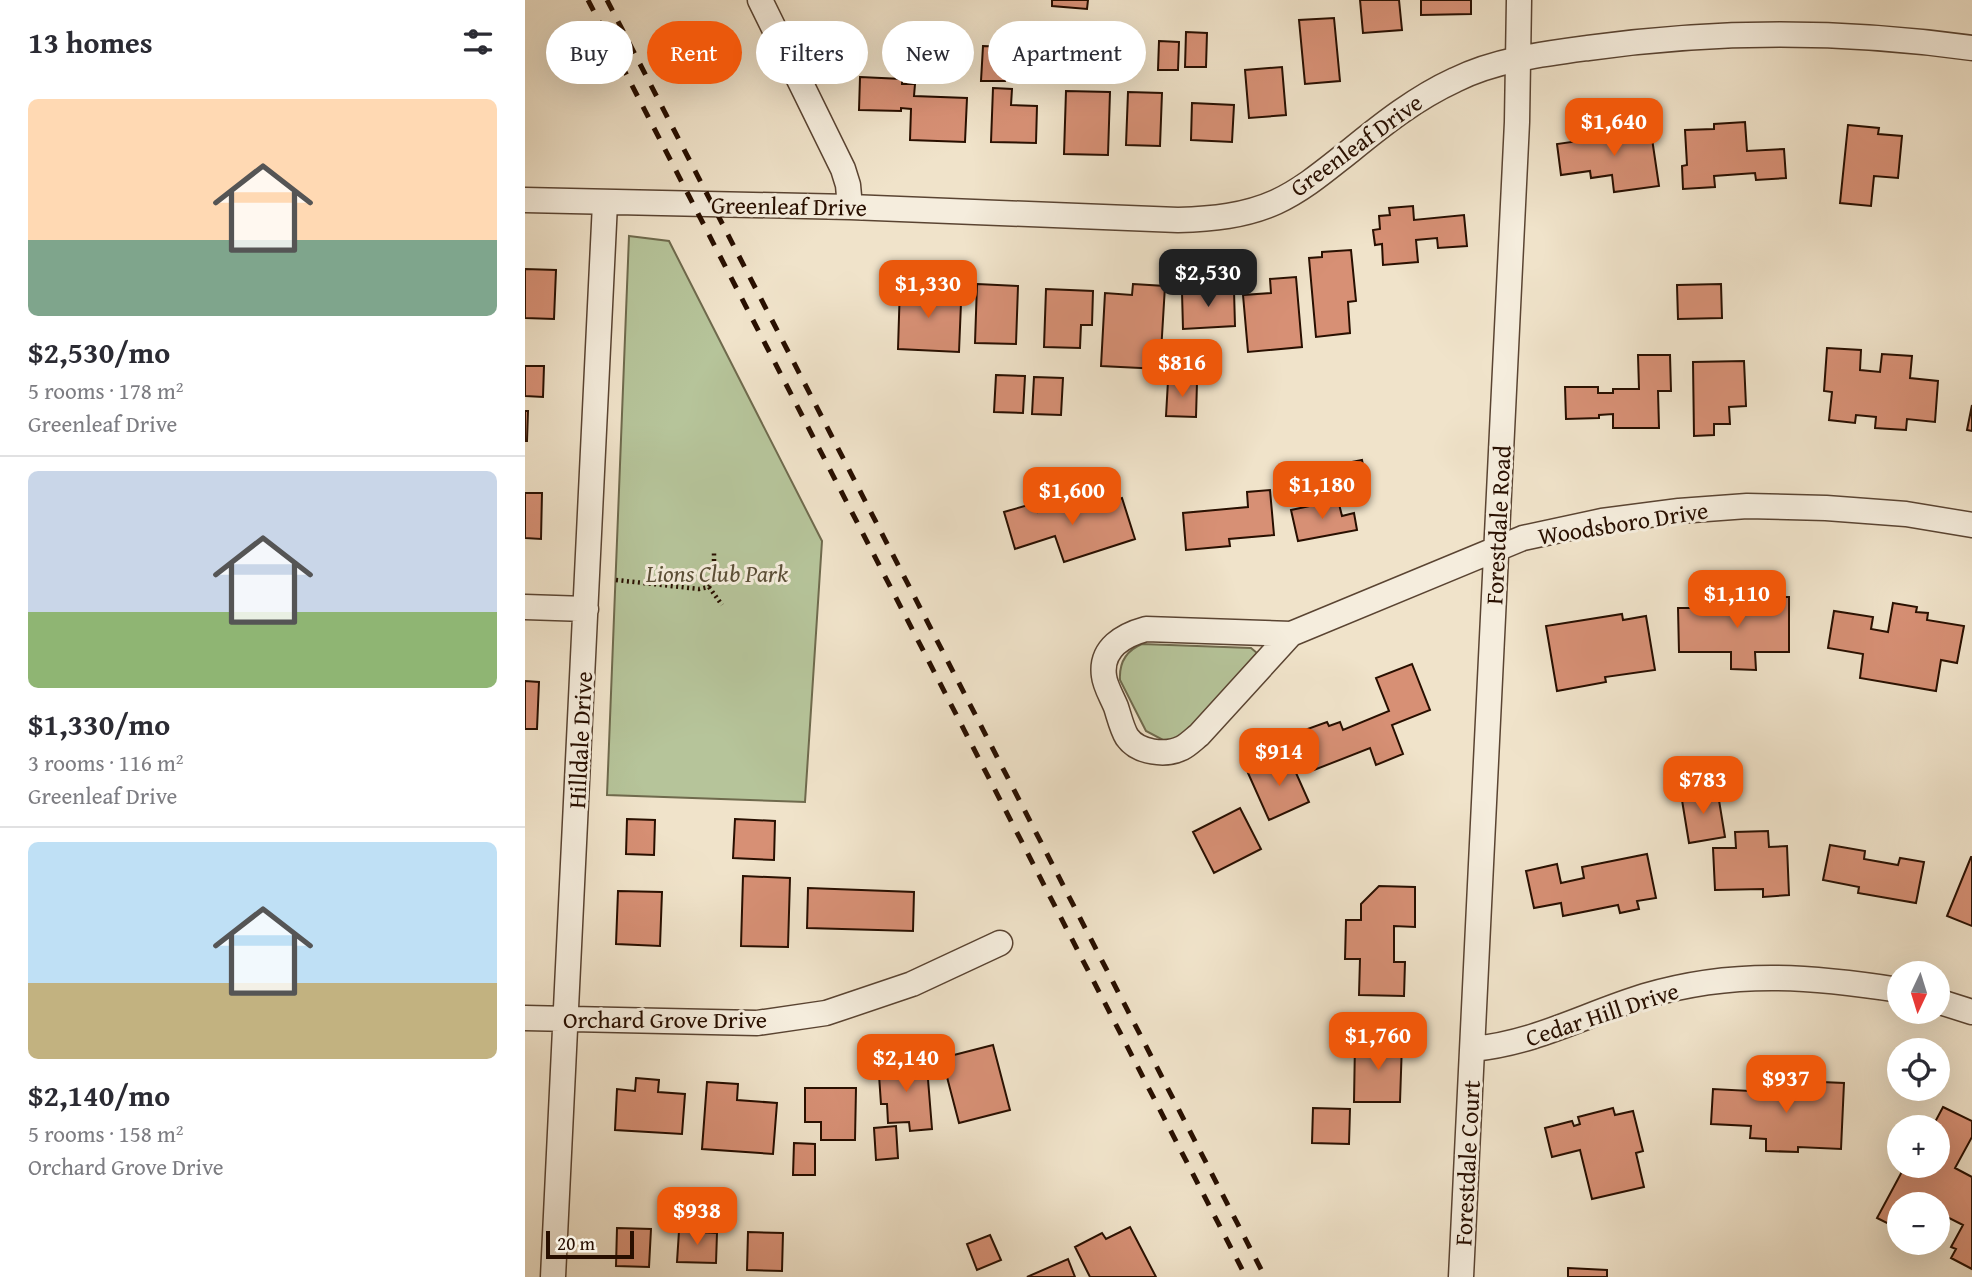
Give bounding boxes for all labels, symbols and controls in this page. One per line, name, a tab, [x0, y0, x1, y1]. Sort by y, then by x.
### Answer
text: 13 homes	[28, 20, 153, 64]
chip: Buy	[546, 21, 633, 84]
chip: Rent	[647, 21, 742, 84]
chip: Filters	[756, 21, 868, 84]
chip: New	[882, 21, 974, 84]
chip: Apartment	[988, 21, 1146, 84]
icon: filters	[459, 23, 497, 61]
street label: Greenleaf Drive	[1283, 85, 1429, 205]
pin: $1,640	[1557, 99, 1671, 158]
text: $1,640	[1581, 104, 1647, 137]
icon: home	[200, 145, 326, 271]
street label: Greenleaf Drive	[711, 187, 867, 225]
pin: $2,530	[1151, 250, 1265, 309]
text: $2,530	[1175, 255, 1241, 288]
pin: $1,330	[871, 260, 985, 320]
text: $1,330	[895, 266, 961, 299]
text: $2,530/mo	[28, 330, 170, 374]
pin: $816	[1141, 340, 1223, 399]
text: $816	[1158, 345, 1206, 378]
text: 5 rooms · 178 m²	[28, 374, 183, 407]
text: Greenleaf Drive	[28, 407, 177, 440]
street label: Forestdale Road	[1476, 444, 1520, 606]
pin: $1,180	[1265, 462, 1379, 521]
text: $1,180	[1289, 467, 1355, 500]
pin: $1,600	[1015, 468, 1129, 527]
text: $1,600	[1039, 473, 1105, 506]
street label: Woodsboro Drive	[1535, 492, 1711, 554]
icon: home	[200, 517, 326, 643]
park label: Lions Club Park	[645, 556, 788, 591]
pin: $1,110	[1680, 570, 1794, 630]
text: $1,110	[1704, 576, 1770, 609]
street label: Hilldale Drive	[559, 670, 601, 810]
text: $1,330/mo	[28, 702, 170, 746]
pin: $914	[1238, 728, 1320, 788]
text: $914	[1255, 734, 1303, 767]
text: 3 rooms · 116 m²	[28, 746, 183, 779]
pin: $783	[1662, 756, 1744, 816]
text: $783	[1679, 762, 1727, 795]
text: Greenleaf Drive	[28, 779, 177, 812]
icon: home	[200, 888, 326, 1014]
north arrow	[1887, 961, 1949, 1024]
map controls	[1887, 961, 1950, 1255]
street label: Cedar Hill Drive	[1521, 973, 1683, 1055]
street label: Orchard Grove Drive	[563, 1002, 767, 1037]
pin: $1,760	[1321, 1012, 1435, 1072]
text: $1,760	[1345, 1018, 1411, 1051]
pin: $2,140	[849, 1034, 963, 1094]
button: locate	[1887, 1038, 1950, 1101]
text: $2,140	[873, 1040, 939, 1073]
pin: $937	[1745, 1056, 1827, 1115]
text: $937	[1762, 1061, 1810, 1094]
text: $2,140/mo	[28, 1073, 170, 1117]
street label: Forestdale Court	[1445, 1079, 1489, 1247]
button: +	[1887, 1115, 1950, 1178]
text: 5 rooms · 158 m²	[28, 1117, 183, 1150]
text: Orchard Grove Drive	[28, 1150, 224, 1183]
pin: $938	[656, 1188, 738, 1247]
button: −	[1887, 1192, 1950, 1255]
text: $938	[673, 1193, 721, 1226]
scale bar	[546, 1228, 633, 1260]
text: 20 m	[557, 1229, 595, 1257]

